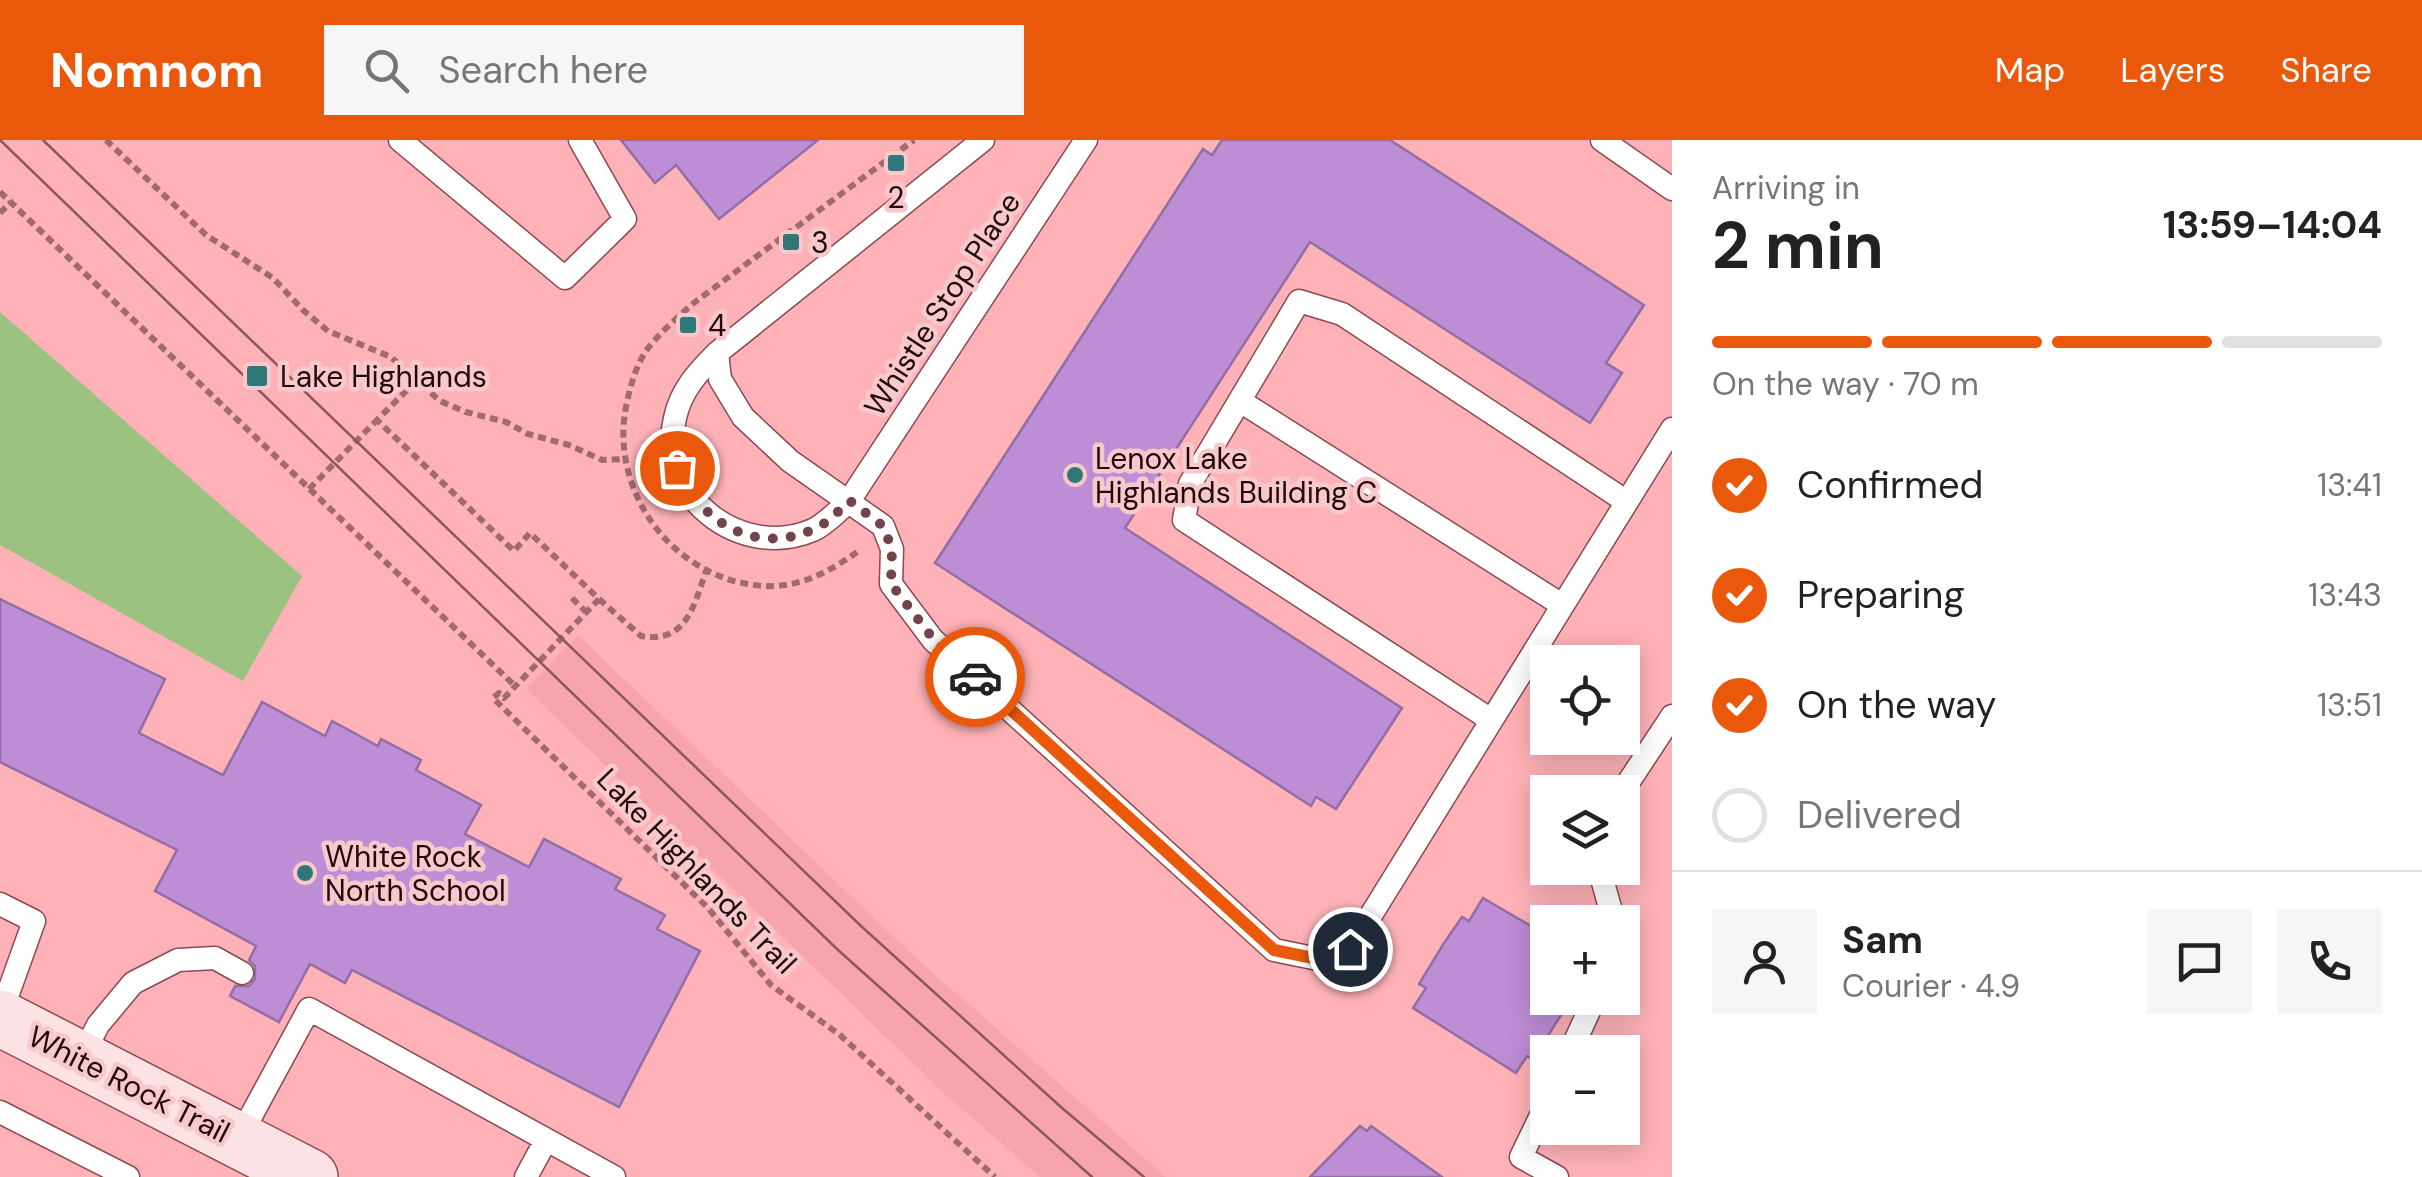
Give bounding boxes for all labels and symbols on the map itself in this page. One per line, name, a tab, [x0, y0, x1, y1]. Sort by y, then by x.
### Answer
marker: 2	[885, 152, 907, 174]
place label: 2	[887, 178, 905, 217]
street label: Whistle Stop Place	[855, 185, 1029, 423]
place label: 3	[811, 223, 829, 262]
marker: 3	[780, 231, 802, 253]
place label: 4	[708, 306, 726, 345]
marker: 4	[677, 314, 699, 336]
place label: Lake Highlands	[280, 357, 487, 396]
marker: Lake Highlands	[244, 363, 270, 389]
pin	[635, 426, 720, 511]
place label: Lenox Lake Highlands Building C	[1095, 439, 1377, 512]
marker: Lenox Lake Highlands Building C	[1064, 464, 1086, 486]
courier	[925, 627, 1025, 727]
street label: Lake Highlands Trail	[589, 760, 805, 982]
place label: White Rock North School	[325, 837, 506, 910]
marker: White Rock North School	[294, 862, 316, 884]
pin	[1308, 907, 1393, 992]
street label: White Rock Trail	[22, 1016, 236, 1152]

